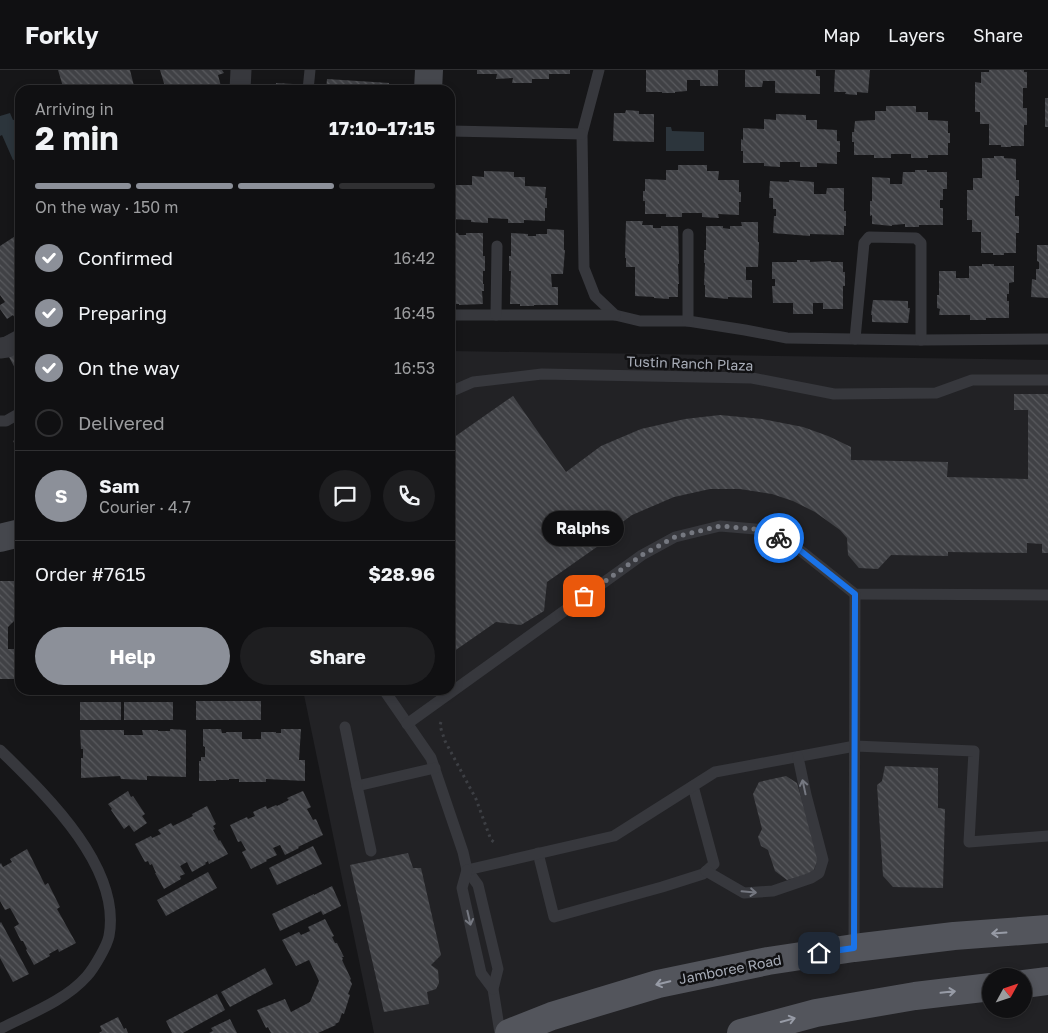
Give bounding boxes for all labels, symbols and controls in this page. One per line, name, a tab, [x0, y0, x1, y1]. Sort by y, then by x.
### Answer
text: Forkly	[25, 20, 99, 49]
text: Map	[823, 24, 860, 46]
text: Layers	[888, 24, 945, 46]
text: Share	[973, 24, 1023, 46]
text: Arriving in	[35, 99, 114, 119]
text: 17:10–17:15	[329, 116, 435, 139]
text: 2 min	[35, 119, 119, 157]
text: On the way · 150 m	[35, 197, 178, 217]
icon: check	[35, 244, 63, 272]
text: Confirmed	[78, 246, 173, 269]
text: 16:42	[394, 248, 435, 268]
icon: check	[35, 299, 63, 327]
text: Preparing	[78, 301, 167, 324]
text: 16:45	[394, 303, 435, 323]
street label: Tustin Ranch Plaza	[626, 352, 754, 374]
icon: check	[35, 354, 63, 382]
text: On the way	[78, 356, 180, 379]
text: 16:53	[394, 358, 435, 378]
text: Delivered	[78, 411, 165, 434]
button: chat	[319, 470, 371, 522]
button: phone	[383, 470, 435, 522]
text: Sam	[99, 474, 139, 497]
text: S	[55, 484, 67, 507]
text: Courier · 4.7	[99, 497, 191, 517]
callout: Ralphs	[543, 511, 625, 546]
courier	[754, 513, 804, 563]
text: Ralphs	[556, 518, 610, 538]
icon: bike	[765, 524, 793, 552]
text: Order #7615	[35, 562, 146, 585]
text: $28.96	[368, 562, 435, 585]
pin	[563, 575, 605, 617]
icon: bag	[570, 582, 598, 610]
button: Help	[35, 627, 230, 685]
button: Share	[240, 627, 435, 685]
one-way arrow	[799, 779, 809, 795]
one-way arrow	[741, 887, 757, 897]
one-way arrow	[464, 909, 474, 925]
one-way arrow	[992, 928, 1008, 937]
pin	[798, 932, 840, 974]
icon: home	[805, 939, 833, 967]
street label: Jamboree Road	[677, 951, 783, 987]
north arrow	[982, 968, 1032, 1018]
map controls	[982, 968, 1032, 1018]
one-way arrow	[655, 979, 671, 988]
one-way arrow	[939, 987, 955, 997]
one-way arrow	[779, 1015, 795, 1025]

